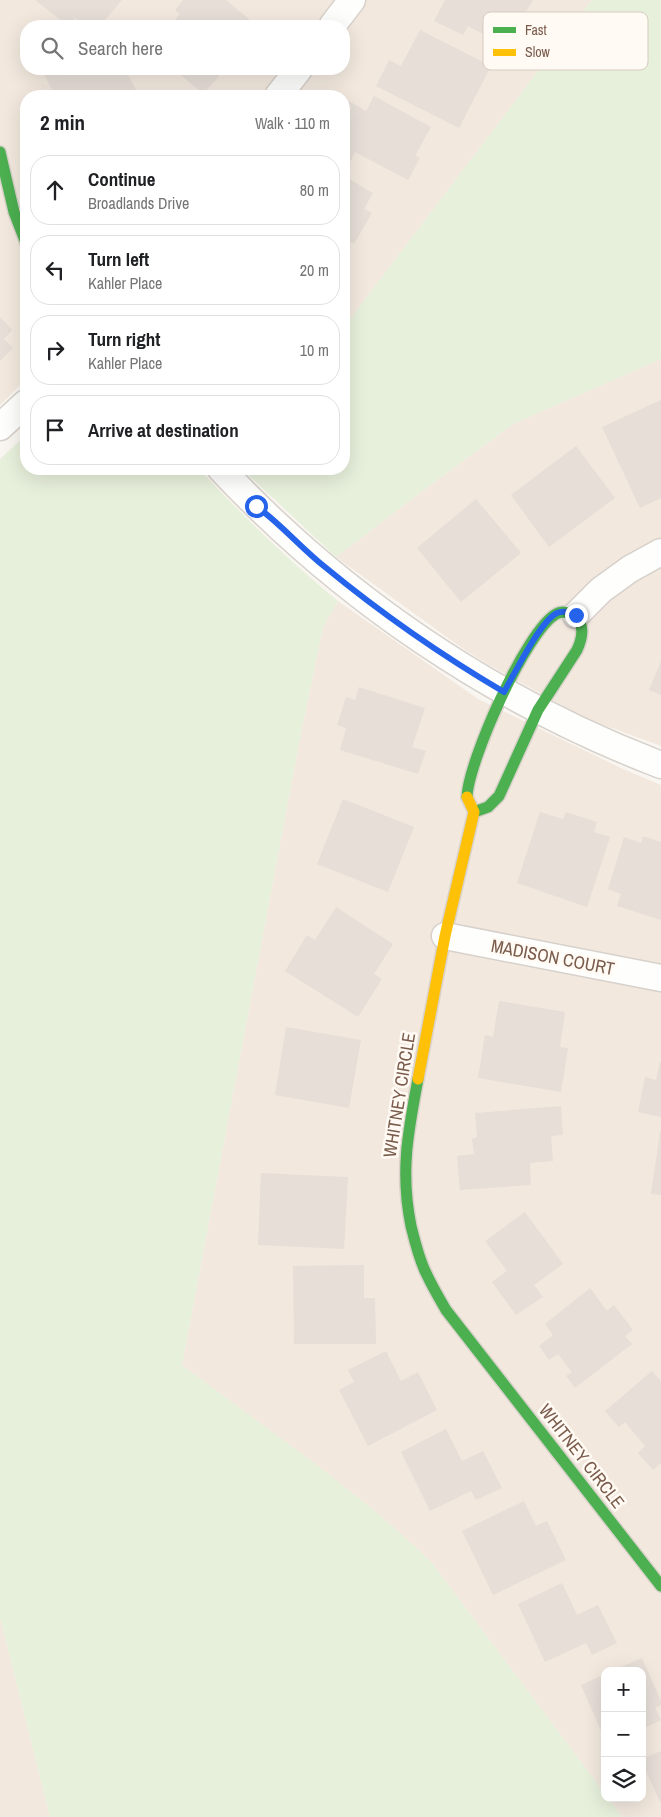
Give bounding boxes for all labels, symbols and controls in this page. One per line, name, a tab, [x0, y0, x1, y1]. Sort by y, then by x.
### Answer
legend	[483, 12, 648, 70]
search box	[20, 20, 350, 75]
text: Fast	[525, 21, 547, 39]
icon: search	[38, 34, 66, 62]
text: Search here	[78, 35, 163, 61]
text: Slow	[525, 43, 551, 61]
text: 2 min	[40, 108, 85, 137]
text: Walk · 110 m	[255, 112, 330, 134]
text: Continue	[88, 166, 156, 192]
icon: ahead	[41, 176, 69, 204]
text: 80 m	[300, 179, 329, 201]
text: Broadlands Drive	[88, 192, 189, 214]
text: Turn left	[88, 246, 149, 272]
icon: left	[41, 256, 69, 284]
text: 20 m	[300, 259, 329, 281]
text: Kahler Place	[88, 272, 162, 294]
text: Turn right	[88, 326, 160, 352]
icon: right	[41, 336, 69, 364]
text: 10 m	[300, 339, 329, 361]
text: Kahler Place	[88, 352, 162, 374]
icon: arrive	[41, 416, 69, 444]
text: Arrive at destination	[88, 417, 239, 443]
route start	[245, 495, 268, 518]
route end	[565, 604, 588, 627]
street label: MADISON COURT	[489, 933, 617, 981]
street label: WHITNEY CIRCLE	[377, 1031, 421, 1159]
street label: WHITNEY CIRCLE	[533, 1399, 631, 1513]
map controls	[601, 1667, 646, 1802]
button: +	[601, 1667, 646, 1712]
button: −	[601, 1712, 646, 1757]
button: layers	[601, 1757, 646, 1802]

